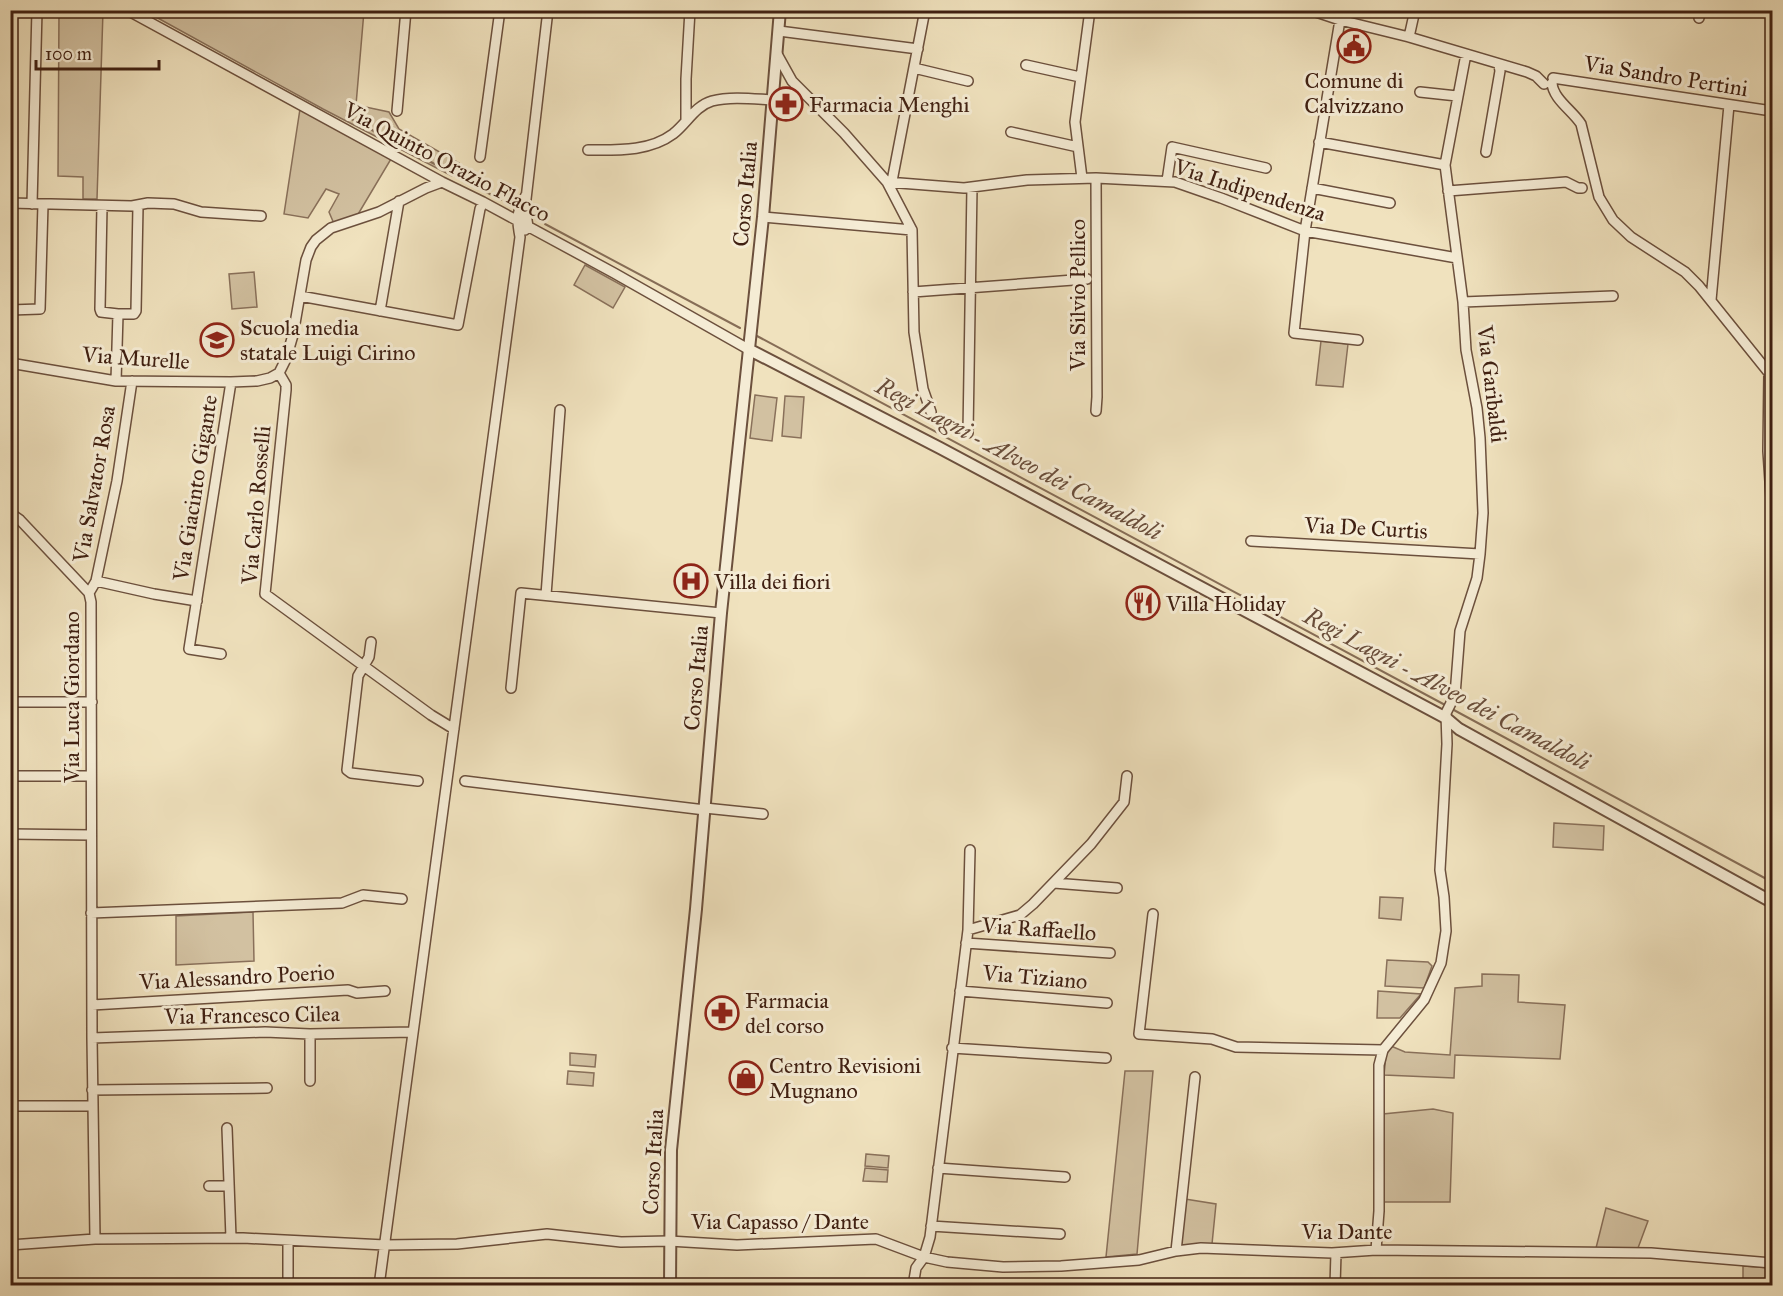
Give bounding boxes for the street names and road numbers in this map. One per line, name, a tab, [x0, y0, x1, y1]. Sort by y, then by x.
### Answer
street label: Via Sandro Pertini	[1581, 50, 1750, 102]
street label: Via Quinto Orazio Flacco	[338, 96, 555, 228]
street label: Corso Italia	[727, 139, 763, 248]
street label: Via Indipendenza	[1170, 153, 1330, 227]
street label: Via Silvio Pellico	[1064, 219, 1091, 372]
street label: Via Garibaldi	[1471, 323, 1513, 444]
street label: Via Murelle	[80, 341, 191, 375]
street label: Via Giacinto Gigante	[167, 393, 223, 584]
street label: Via Salvator Rosa	[67, 403, 121, 565]
street label: Via Carlo Rosselli	[236, 424, 276, 587]
street label: Via De Curtis	[1303, 511, 1428, 545]
street label: Via Luca Giordano	[58, 611, 85, 784]
street label: Corso Italia	[678, 623, 714, 732]
street label: Via Raffaello	[980, 911, 1097, 946]
street label: Via Alessandro Poerio	[138, 958, 335, 996]
street label: Via Tiziano	[980, 959, 1089, 995]
street label: Via Francesco Cilea	[163, 1000, 341, 1030]
street label: Corso Italia	[637, 1108, 669, 1216]
street label: Via Capasso / Dante	[690, 1208, 869, 1235]
street label: Via Dante	[1301, 1218, 1392, 1245]

